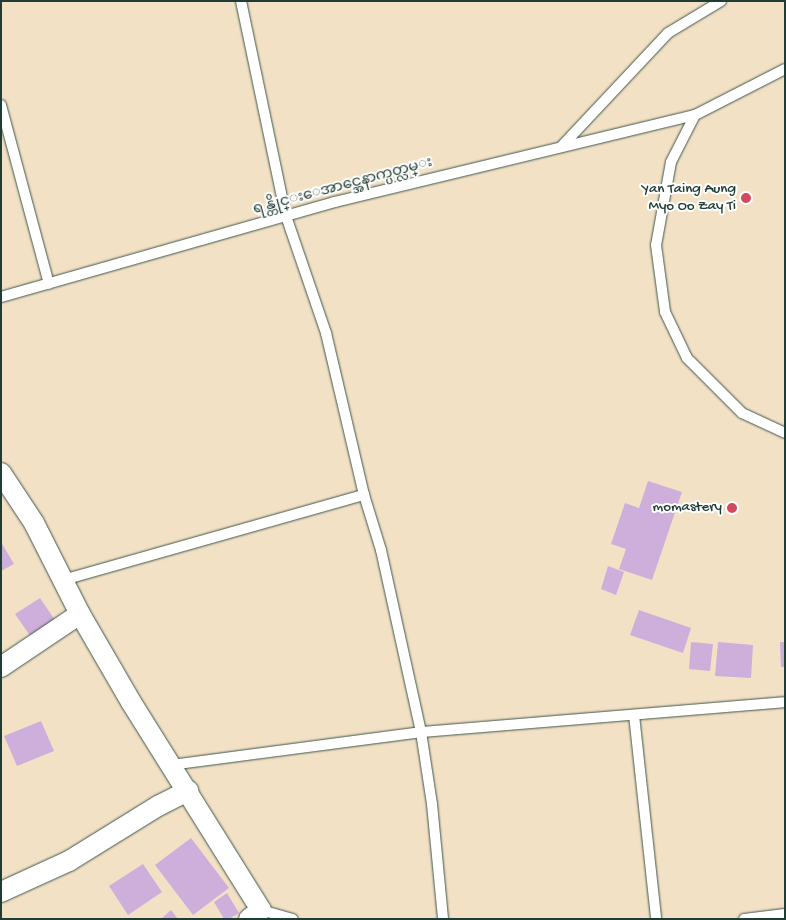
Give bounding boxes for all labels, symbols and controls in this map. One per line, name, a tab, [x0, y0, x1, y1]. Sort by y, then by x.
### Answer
street label: ရန္တိုင္းေအာင္အေနာက္ပတ္လမ္း	[251, 154, 435, 220]
place label: Yan Taing Aung Myo Oo Zay Ti	[642, 180, 736, 215]
marker: Yan Taing Aung Myo Oo Zay Ti	[740, 192, 752, 204]
place label: momastery	[653, 499, 722, 517]
marker: momastery	[726, 502, 738, 514]

